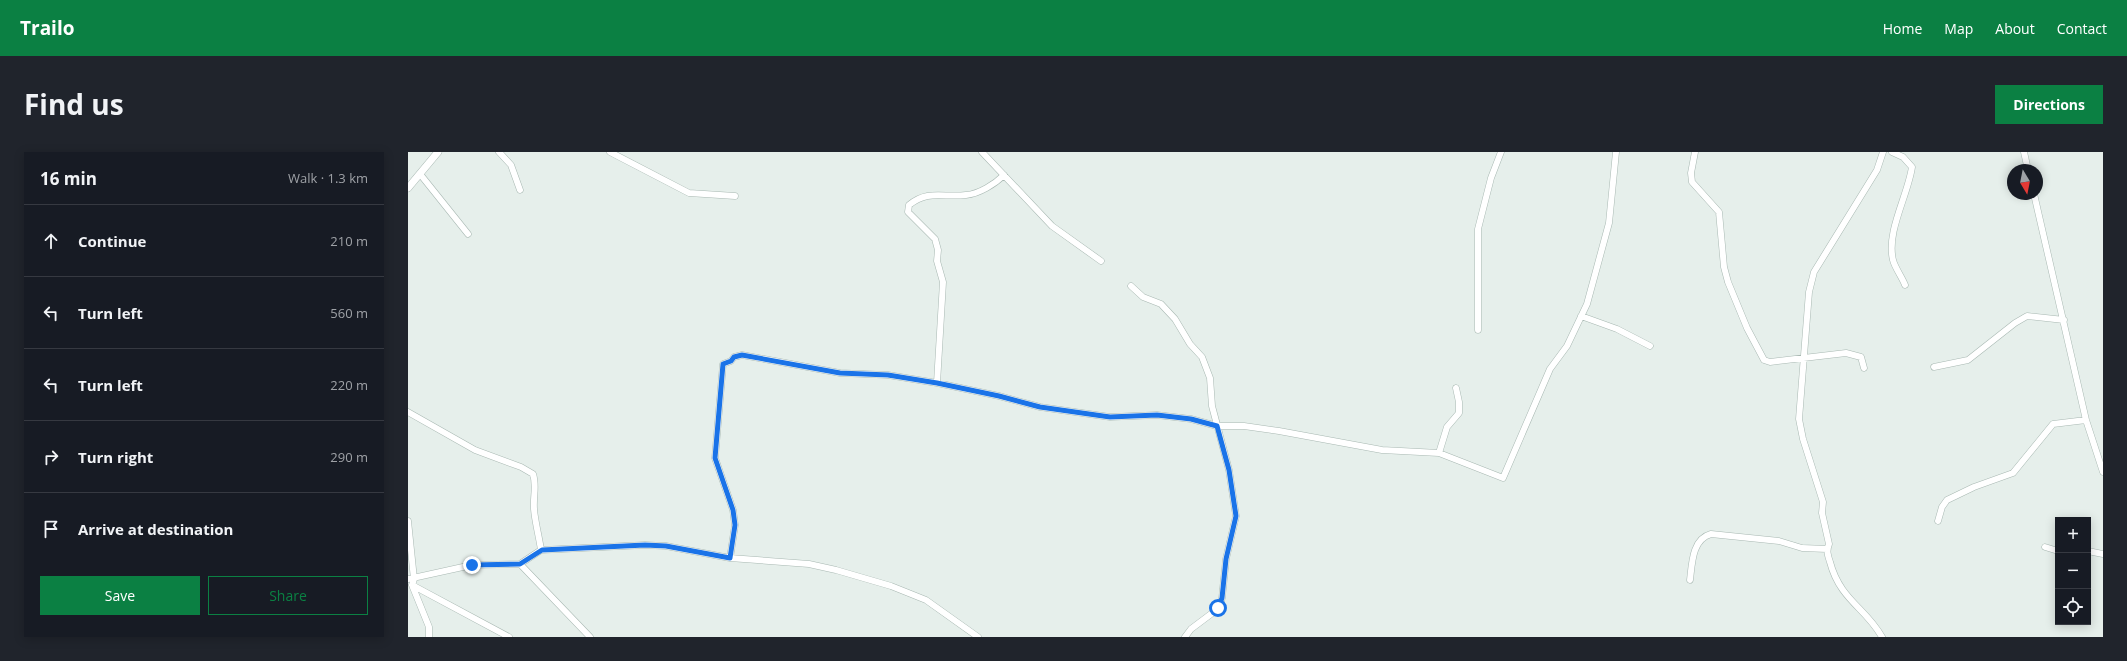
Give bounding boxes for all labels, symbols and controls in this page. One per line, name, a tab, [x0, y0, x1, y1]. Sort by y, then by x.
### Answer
text: Trailo	[20, 15, 74, 41]
text: Home	[1883, 19, 1922, 38]
text: Map	[1944, 19, 1973, 38]
text: About	[1995, 19, 2035, 38]
text: Contact	[2057, 19, 2107, 38]
text: Find us	[24, 85, 124, 123]
button: Directions	[1995, 85, 2103, 124]
north arrow	[2007, 164, 2043, 200]
text: 16 min	[40, 167, 97, 190]
text: Walk · 1.3 km	[288, 169, 368, 187]
icon: ahead	[40, 230, 62, 252]
text: Continue	[78, 231, 146, 251]
text: 210 m	[330, 232, 368, 250]
icon: left	[40, 302, 62, 324]
text: Turn left	[78, 303, 143, 323]
text: 560 m	[330, 304, 368, 322]
icon: left	[40, 374, 62, 396]
text: Turn left	[78, 375, 143, 395]
text: 220 m	[330, 376, 368, 394]
icon: right	[40, 446, 62, 468]
text: Turn right	[78, 447, 153, 467]
text: 290 m	[330, 448, 368, 466]
map controls	[2055, 517, 2091, 625]
button: +	[2055, 517, 2091, 553]
icon: arrive	[40, 518, 62, 540]
text: Arrive at destination	[78, 519, 233, 539]
button: −	[2055, 553, 2091, 589]
route end	[463, 556, 481, 574]
button: Save	[40, 576, 200, 615]
button: Share	[208, 576, 368, 615]
button: locate	[2055, 589, 2091, 625]
route start	[1209, 599, 1227, 617]

